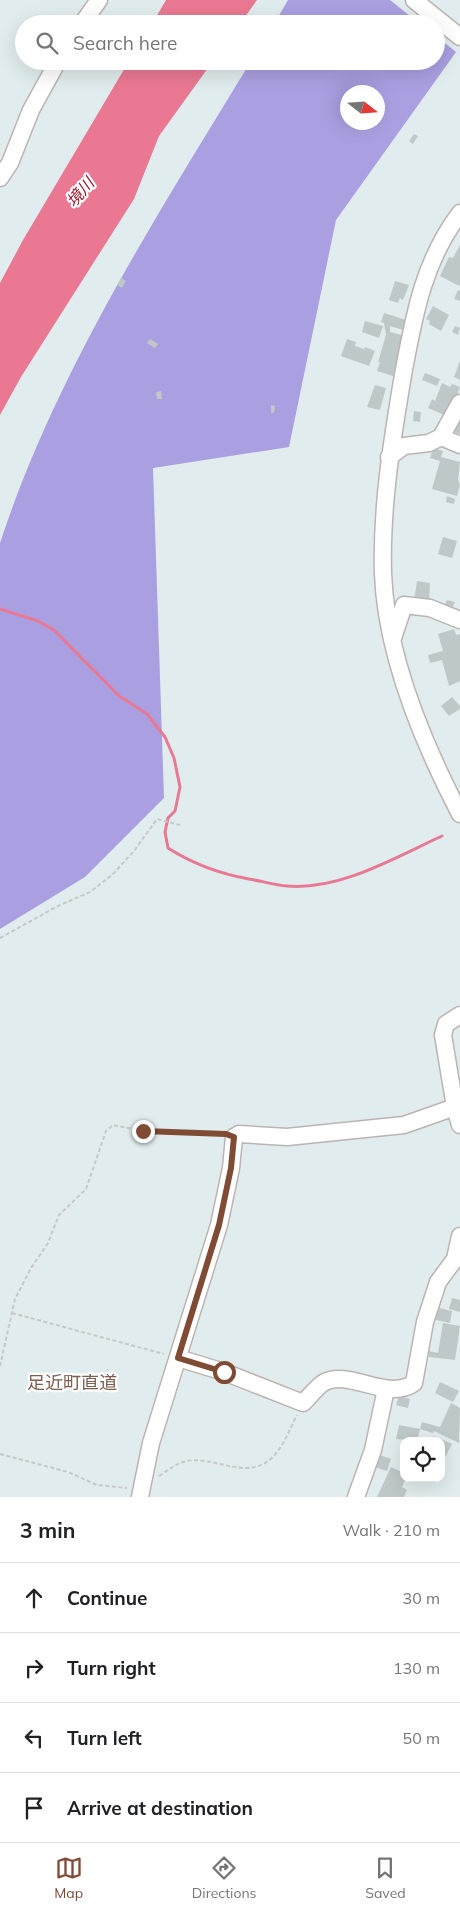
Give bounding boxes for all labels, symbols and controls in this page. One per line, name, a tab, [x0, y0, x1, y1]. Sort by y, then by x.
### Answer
search box	[15, 15, 445, 70]
icon: search	[33, 29, 61, 57]
text: Search here	[73, 31, 177, 55]
north arrow	[340, 85, 385, 130]
water label: 境川	[62, 172, 99, 211]
route end	[132, 1120, 155, 1143]
route start	[213, 1361, 236, 1384]
district label: 足近町直道	[27, 1371, 117, 1394]
map controls	[400, 1437, 445, 1482]
button: locate	[400, 1437, 445, 1482]
text: 3 min	[20, 1517, 75, 1543]
text: Walk · 210 m	[342, 1520, 440, 1540]
icon: ahead	[20, 1584, 48, 1612]
text: Continue	[67, 1586, 147, 1610]
text: 30 m	[403, 1588, 440, 1608]
icon: right	[20, 1654, 48, 1682]
text: Turn right	[67, 1656, 156, 1680]
text: 130 m	[393, 1658, 440, 1678]
icon: left	[20, 1724, 48, 1752]
text: Turn left	[67, 1726, 142, 1750]
text: 50 m	[403, 1728, 440, 1748]
icon: arrive	[20, 1794, 48, 1822]
text: Arrive at destination	[67, 1796, 253, 1820]
tab: Map	[54, 1854, 83, 1902]
tab: Directions	[192, 1854, 257, 1902]
tab: Saved	[365, 1854, 406, 1902]

